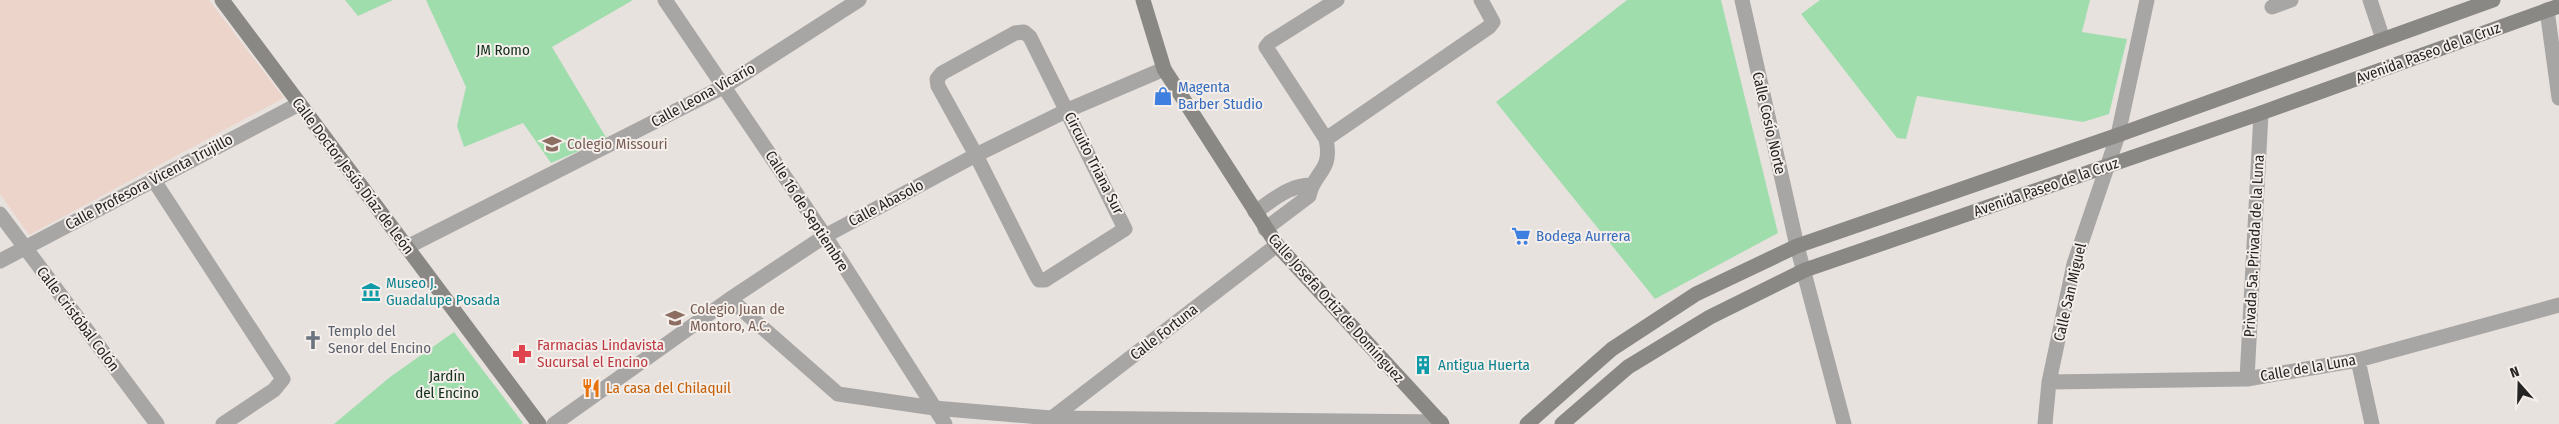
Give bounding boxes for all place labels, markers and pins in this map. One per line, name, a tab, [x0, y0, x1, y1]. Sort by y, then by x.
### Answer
place label: Magenta Barber Studio	[1178, 78, 1263, 113]
shop icon: Magenta Barber Studio	[1152, 85, 1174, 107]
school or university icon: Colegio Missouri	[541, 133, 563, 155]
place label: Colegio Missouri	[567, 135, 668, 153]
supermarket icon: Bodega Aurrera	[1510, 225, 1532, 247]
place label: Bodega Aurrera	[1536, 227, 1631, 245]
place label: Museo J. Guadalupe Posada	[386, 274, 500, 309]
museum icon: Museo J. Guadalupe Posada	[360, 281, 382, 303]
place label: Colegio Juan de Montoro, A.C.	[690, 300, 785, 335]
school or university icon: Colegio Juan de Montoro, A.C.	[664, 307, 686, 329]
place label: Templo del Senor del Encino	[328, 322, 431, 357]
church icon: Templo del Senor del Encino	[302, 329, 324, 351]
place label: Farmacias Lindavista Sucursal el Encino	[537, 336, 664, 371]
pharmacy icon: Farmacias Lindavista Sucursal el Encino	[511, 343, 533, 365]
building icon: Antigua Huerta	[1412, 354, 1434, 376]
place label: Antigua Huerta	[1438, 356, 1530, 374]
restaurant icon: La casa del Chilaquil	[580, 377, 602, 399]
place label: La casa del Chilaquil	[606, 379, 731, 397]

